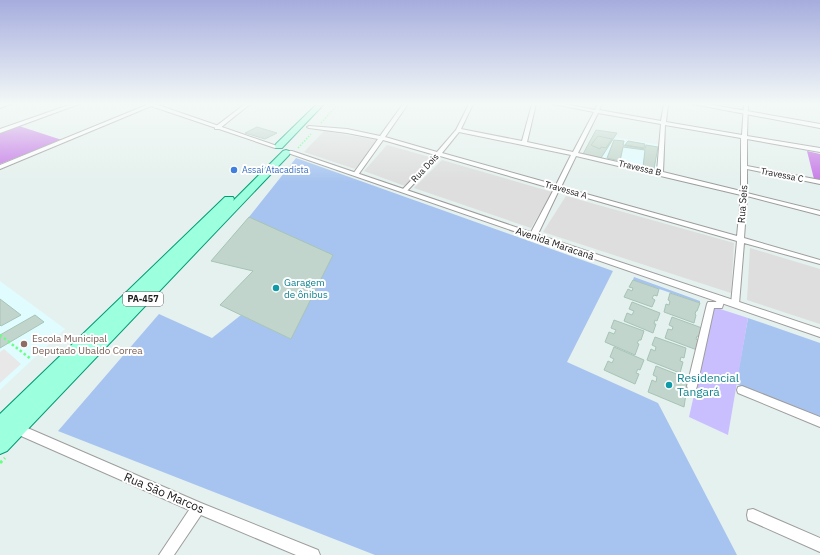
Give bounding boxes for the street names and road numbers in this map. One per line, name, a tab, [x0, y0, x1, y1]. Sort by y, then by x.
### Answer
street label: Rua Dois	[409, 151, 441, 184]
street label: Travessa B	[618, 157, 663, 178]
street label: Travessa C	[760, 165, 805, 184]
street label: Travessa A	[544, 178, 589, 201]
street label: Rua Seis	[735, 184, 750, 224]
street label: Avenida Maracanã	[514, 224, 596, 263]
road number: PA-457	[123, 292, 163, 306]
street label: Rua São Marcos	[122, 469, 207, 516]

